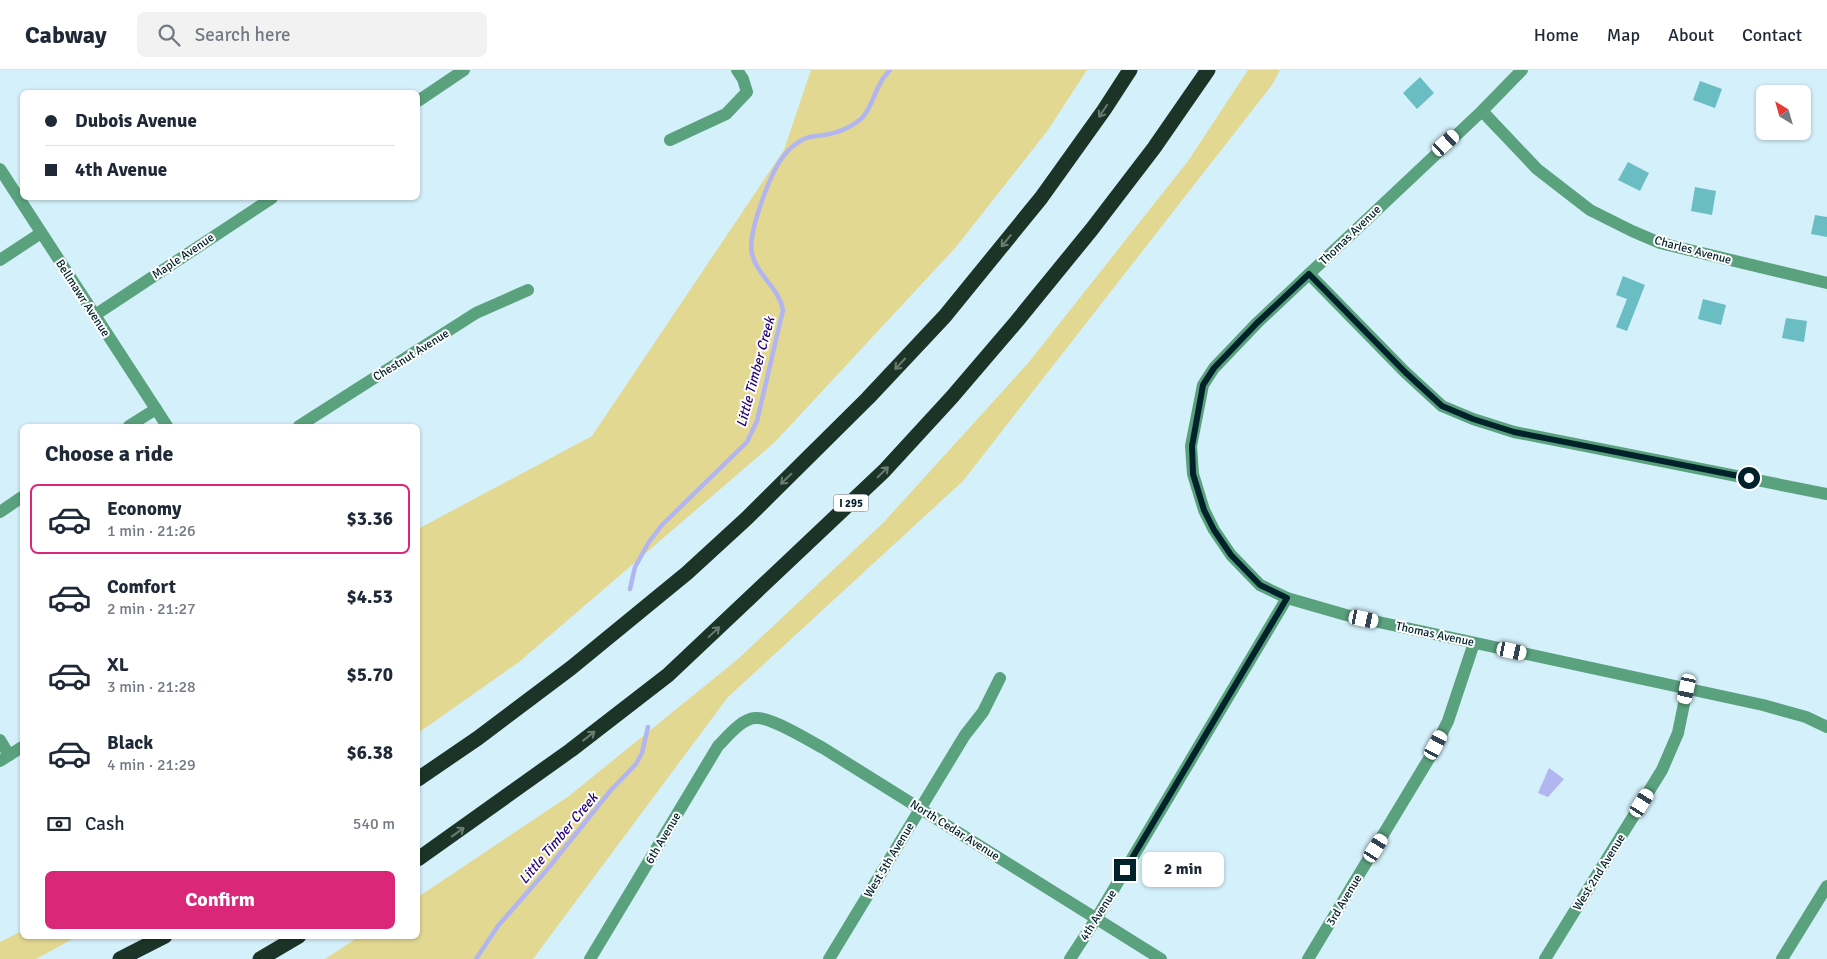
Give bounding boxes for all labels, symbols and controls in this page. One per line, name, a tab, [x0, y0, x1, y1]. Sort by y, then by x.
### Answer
search box	[137, 12, 487, 57]
text: Cabway	[25, 20, 107, 50]
icon: search	[155, 21, 183, 49]
text: Search here	[195, 23, 291, 47]
text: Home	[1534, 24, 1579, 46]
text: Map	[1607, 24, 1640, 46]
text: About	[1668, 24, 1714, 46]
text: Contact	[1742, 24, 1802, 46]
north arrow	[1756, 85, 1811, 140]
map controls	[1756, 85, 1811, 140]
one-way arrow	[1098, 104, 1108, 118]
text: Dubois Avenue	[75, 109, 197, 133]
car	[1429, 127, 1462, 159]
text: 4th Avenue	[75, 158, 167, 182]
street label: Thomas Avenue	[1316, 202, 1384, 268]
street label: Maple Avenue	[149, 230, 217, 283]
street label: Charles Avenue	[1653, 233, 1733, 268]
one-way arrow	[1001, 234, 1012, 247]
street label: Bellmawr Avenue	[52, 257, 113, 340]
water label: Little Timber Creek	[733, 313, 779, 429]
street label: Chestnut Avenue	[371, 326, 452, 385]
one-way arrow	[894, 358, 906, 371]
text: Choose a ride	[45, 440, 173, 467]
one-way arrow	[876, 467, 888, 479]
route start	[1738, 467, 1760, 489]
one-way arrow	[780, 473, 792, 485]
road number: I 295	[834, 494, 868, 512]
icon: car	[47, 497, 92, 542]
text: Economy	[107, 497, 181, 521]
text: $3.36	[347, 507, 393, 531]
text: 1 min · 21:26	[107, 521, 196, 541]
icon: car	[47, 575, 92, 620]
text: Comfort	[107, 575, 176, 599]
text: $4.53	[347, 585, 393, 609]
text: 2 min · 21:27	[107, 599, 196, 619]
car	[1347, 609, 1380, 629]
street label: Thomas Avenue	[1394, 619, 1475, 650]
one-way arrow	[707, 626, 720, 638]
car	[1495, 641, 1528, 661]
icon: car	[47, 653, 92, 698]
text: XL	[107, 653, 129, 677]
text: $5.70	[347, 663, 393, 687]
car	[1676, 673, 1697, 705]
text: 3 min · 21:28	[107, 677, 196, 697]
car	[1422, 728, 1449, 762]
icon: car	[47, 731, 92, 776]
text: Black	[107, 731, 153, 755]
one-way arrow	[582, 731, 595, 742]
text: $6.38	[347, 741, 393, 765]
text: 4 min · 21:29	[107, 755, 196, 775]
car	[1627, 786, 1656, 820]
water label: Little Timber Creek	[515, 788, 603, 887]
street label: North Cedar Avenue	[907, 797, 1002, 864]
icon: cash	[45, 810, 73, 838]
street label: 6th Avenue	[642, 810, 685, 867]
text: Cash	[85, 812, 125, 836]
text: 540 m	[353, 814, 395, 834]
street label: West 5th Avenue	[861, 820, 918, 901]
one-way arrow	[450, 827, 464, 837]
car	[1361, 831, 1390, 865]
street label: West 2nd Avenue	[1570, 831, 1629, 913]
callout: 2 min	[1142, 852, 1225, 888]
route end	[1114, 859, 1136, 881]
text: 2 min	[1164, 859, 1202, 879]
button: Confirm	[45, 871, 395, 929]
street label: 3rd Avenue	[1323, 872, 1366, 929]
street label: 4th Avenue	[1077, 887, 1120, 944]

